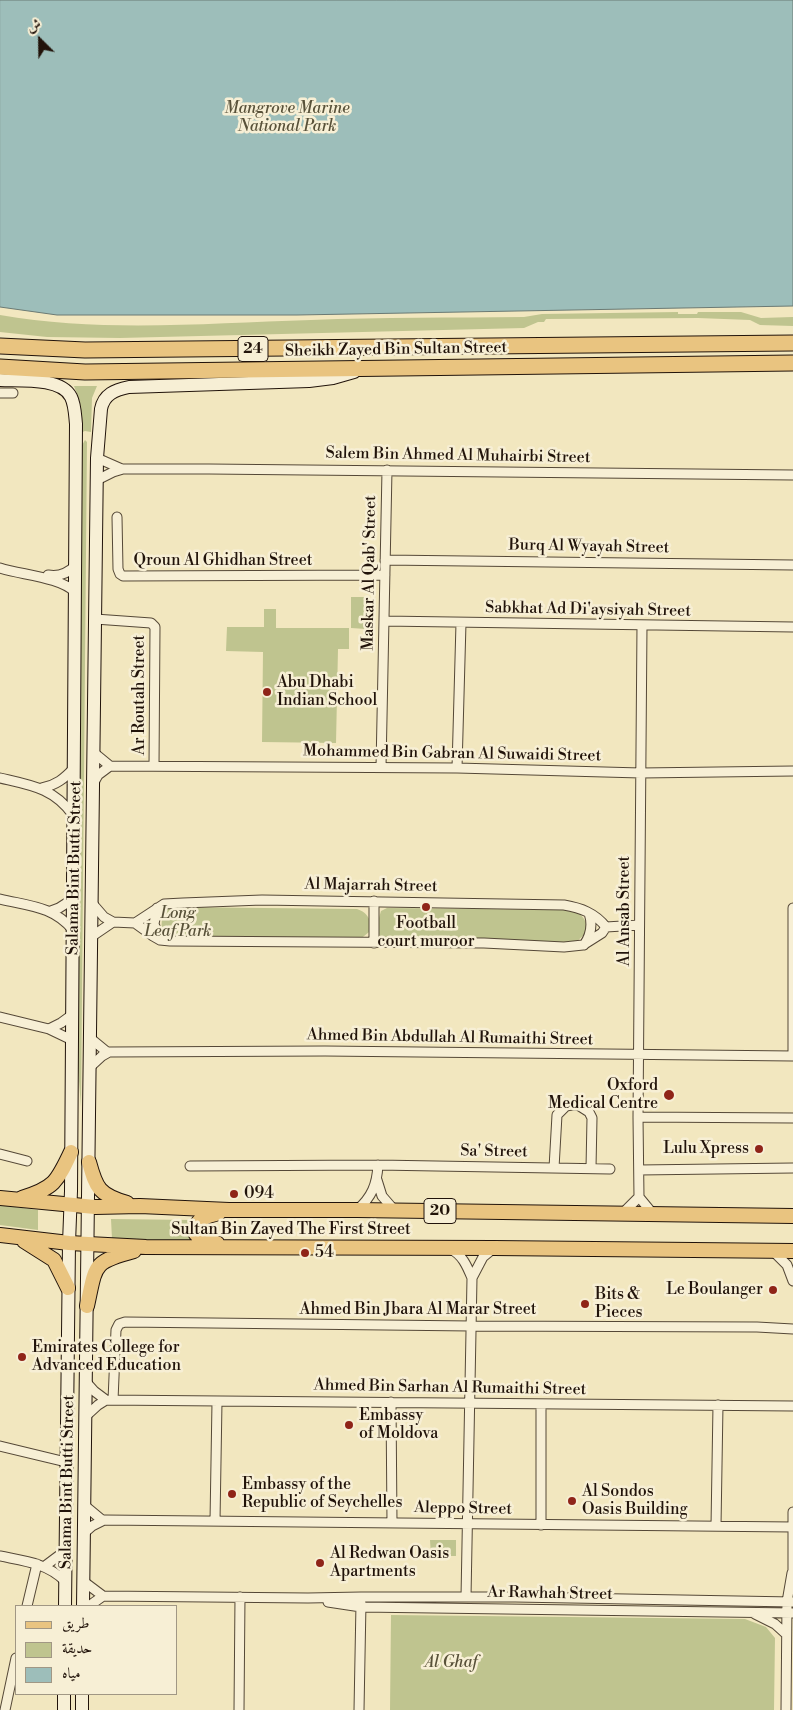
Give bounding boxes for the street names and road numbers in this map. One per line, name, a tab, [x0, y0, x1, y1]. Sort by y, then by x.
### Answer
road number: 24	[238, 336, 268, 362]
street label: Sheikh Zayed Bin Sultan Street	[285, 338, 507, 362]
street label: Salem Bin Ahmed Al Muhairbi Street	[325, 444, 591, 468]
street label: Maskar Al Qab' Street	[359, 495, 381, 651]
street label: Burq Al Wyayah Street	[509, 536, 669, 558]
street label: Qroun Al Ghidhan Street	[134, 551, 312, 571]
street label: Sabkhat Ad Di'aysiyah Street	[485, 599, 691, 621]
street label: Ar Routah Street	[130, 635, 150, 755]
street label: Mohammed Bin Gabran Al Suwaidi Street	[303, 742, 601, 766]
street label: Salama Bint Butti Street	[64, 781, 86, 955]
street label: Al Ansab Street	[615, 856, 635, 966]
street label: Al Majarrah Street	[304, 875, 438, 897]
street label: Ahmed Bin Abdullah Al Rumaithi Street	[307, 1026, 593, 1050]
street label: Sa' Street	[460, 1142, 528, 1162]
road number: 20	[424, 1198, 456, 1224]
street label: Sultan Bin Zayed The First Street	[171, 1220, 411, 1240]
street label: Ahmed Bin Jbara Al Marar Street	[299, 1300, 537, 1320]
street label: Ahmed Bin Sarhan Al Rumaithi Street	[314, 1376, 586, 1400]
street label: Salama Bint Butti Street	[57, 1395, 79, 1569]
street label: Aleppo Street	[414, 1499, 512, 1519]
street label: Ar Rawhah Street	[487, 1583, 613, 1605]

